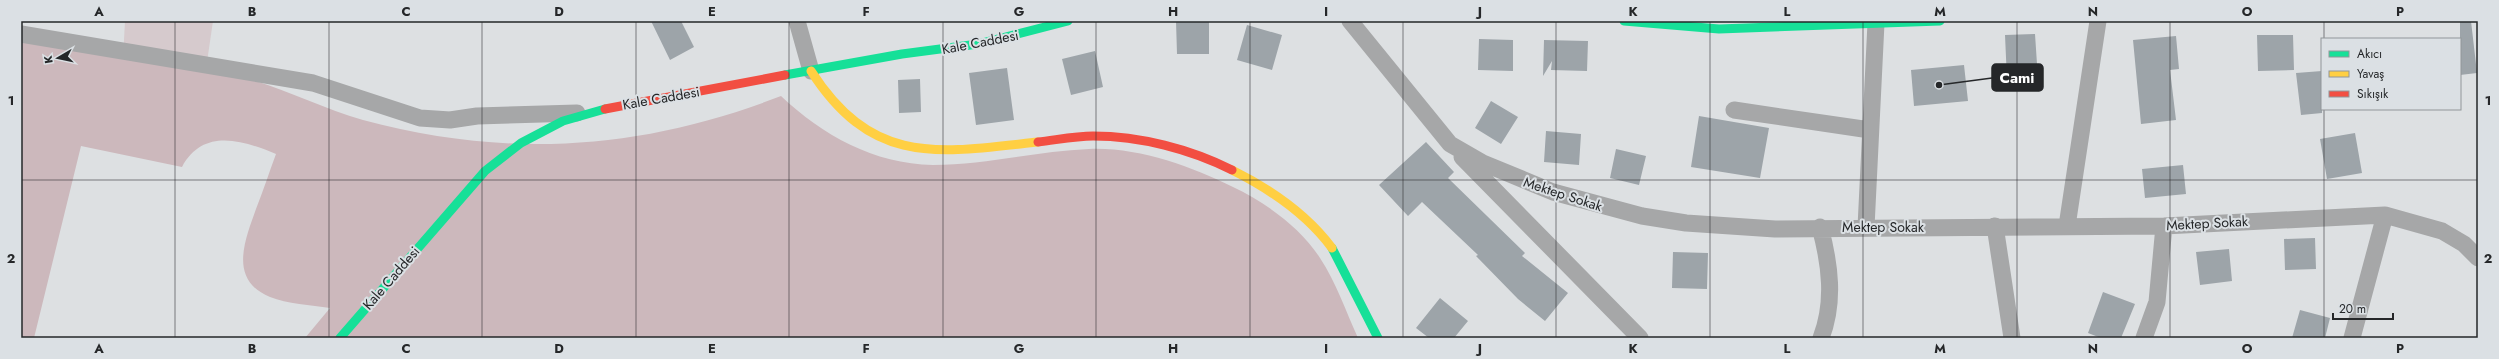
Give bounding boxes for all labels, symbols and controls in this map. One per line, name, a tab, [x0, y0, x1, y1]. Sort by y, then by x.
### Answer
text: A	[93, 2, 104, 21]
text: B	[248, 2, 257, 21]
text: C	[401, 2, 411, 21]
text: D	[554, 2, 564, 21]
text: E	[708, 2, 716, 21]
text: F	[862, 2, 870, 21]
text: G	[1014, 2, 1025, 21]
text: H	[1168, 2, 1178, 21]
text: I	[1324, 2, 1328, 21]
text: J	[1475, 2, 1482, 21]
text: K	[1628, 2, 1638, 21]
text: L	[1784, 2, 1791, 21]
text: M	[1934, 2, 1946, 21]
text: N	[2088, 2, 2098, 21]
text: O	[2242, 2, 2253, 21]
text: P	[2396, 2, 2404, 21]
street label: Kale Caddesi	[940, 25, 1020, 59]
north arrow	[38, 38, 78, 78]
legend	[2321, 38, 2461, 110]
text: Akıcı	[2357, 45, 2382, 63]
text: K	[40, 54, 57, 65]
callout: Cami	[1992, 64, 2043, 91]
text: Yavaş	[2357, 65, 2384, 83]
text: Cami	[1999, 67, 2035, 89]
street label: Kale Caddesi	[621, 81, 701, 115]
text: Sıkışık	[2357, 85, 2389, 103]
text: 1	[8, 91, 14, 110]
text: 1	[2485, 91, 2491, 110]
street label: Mektep Sokak	[1521, 172, 1606, 216]
street label: Mektep Sokak	[2166, 211, 2249, 235]
street label: Mektep Sokak	[1842, 217, 1925, 237]
street label: Kale Caddesi	[358, 242, 424, 314]
text: 2	[7, 249, 15, 268]
text: 2	[2484, 249, 2492, 268]
scale bar	[2333, 295, 2393, 321]
text: 20 m	[2339, 300, 2366, 318]
text: A	[93, 339, 104, 358]
text: B	[248, 339, 257, 358]
text: C	[401, 339, 411, 358]
text: D	[554, 339, 564, 358]
text: E	[708, 339, 716, 358]
text: F	[862, 339, 870, 358]
text: G	[1014, 339, 1025, 358]
text: H	[1168, 339, 1178, 358]
text: I	[1324, 339, 1328, 358]
text: J	[1475, 339, 1482, 358]
text: K	[1628, 339, 1638, 358]
text: L	[1784, 339, 1791, 358]
text: M	[1934, 339, 1946, 358]
text: N	[2088, 339, 2098, 358]
text: O	[2242, 339, 2253, 358]
text: P	[2396, 339, 2404, 358]

